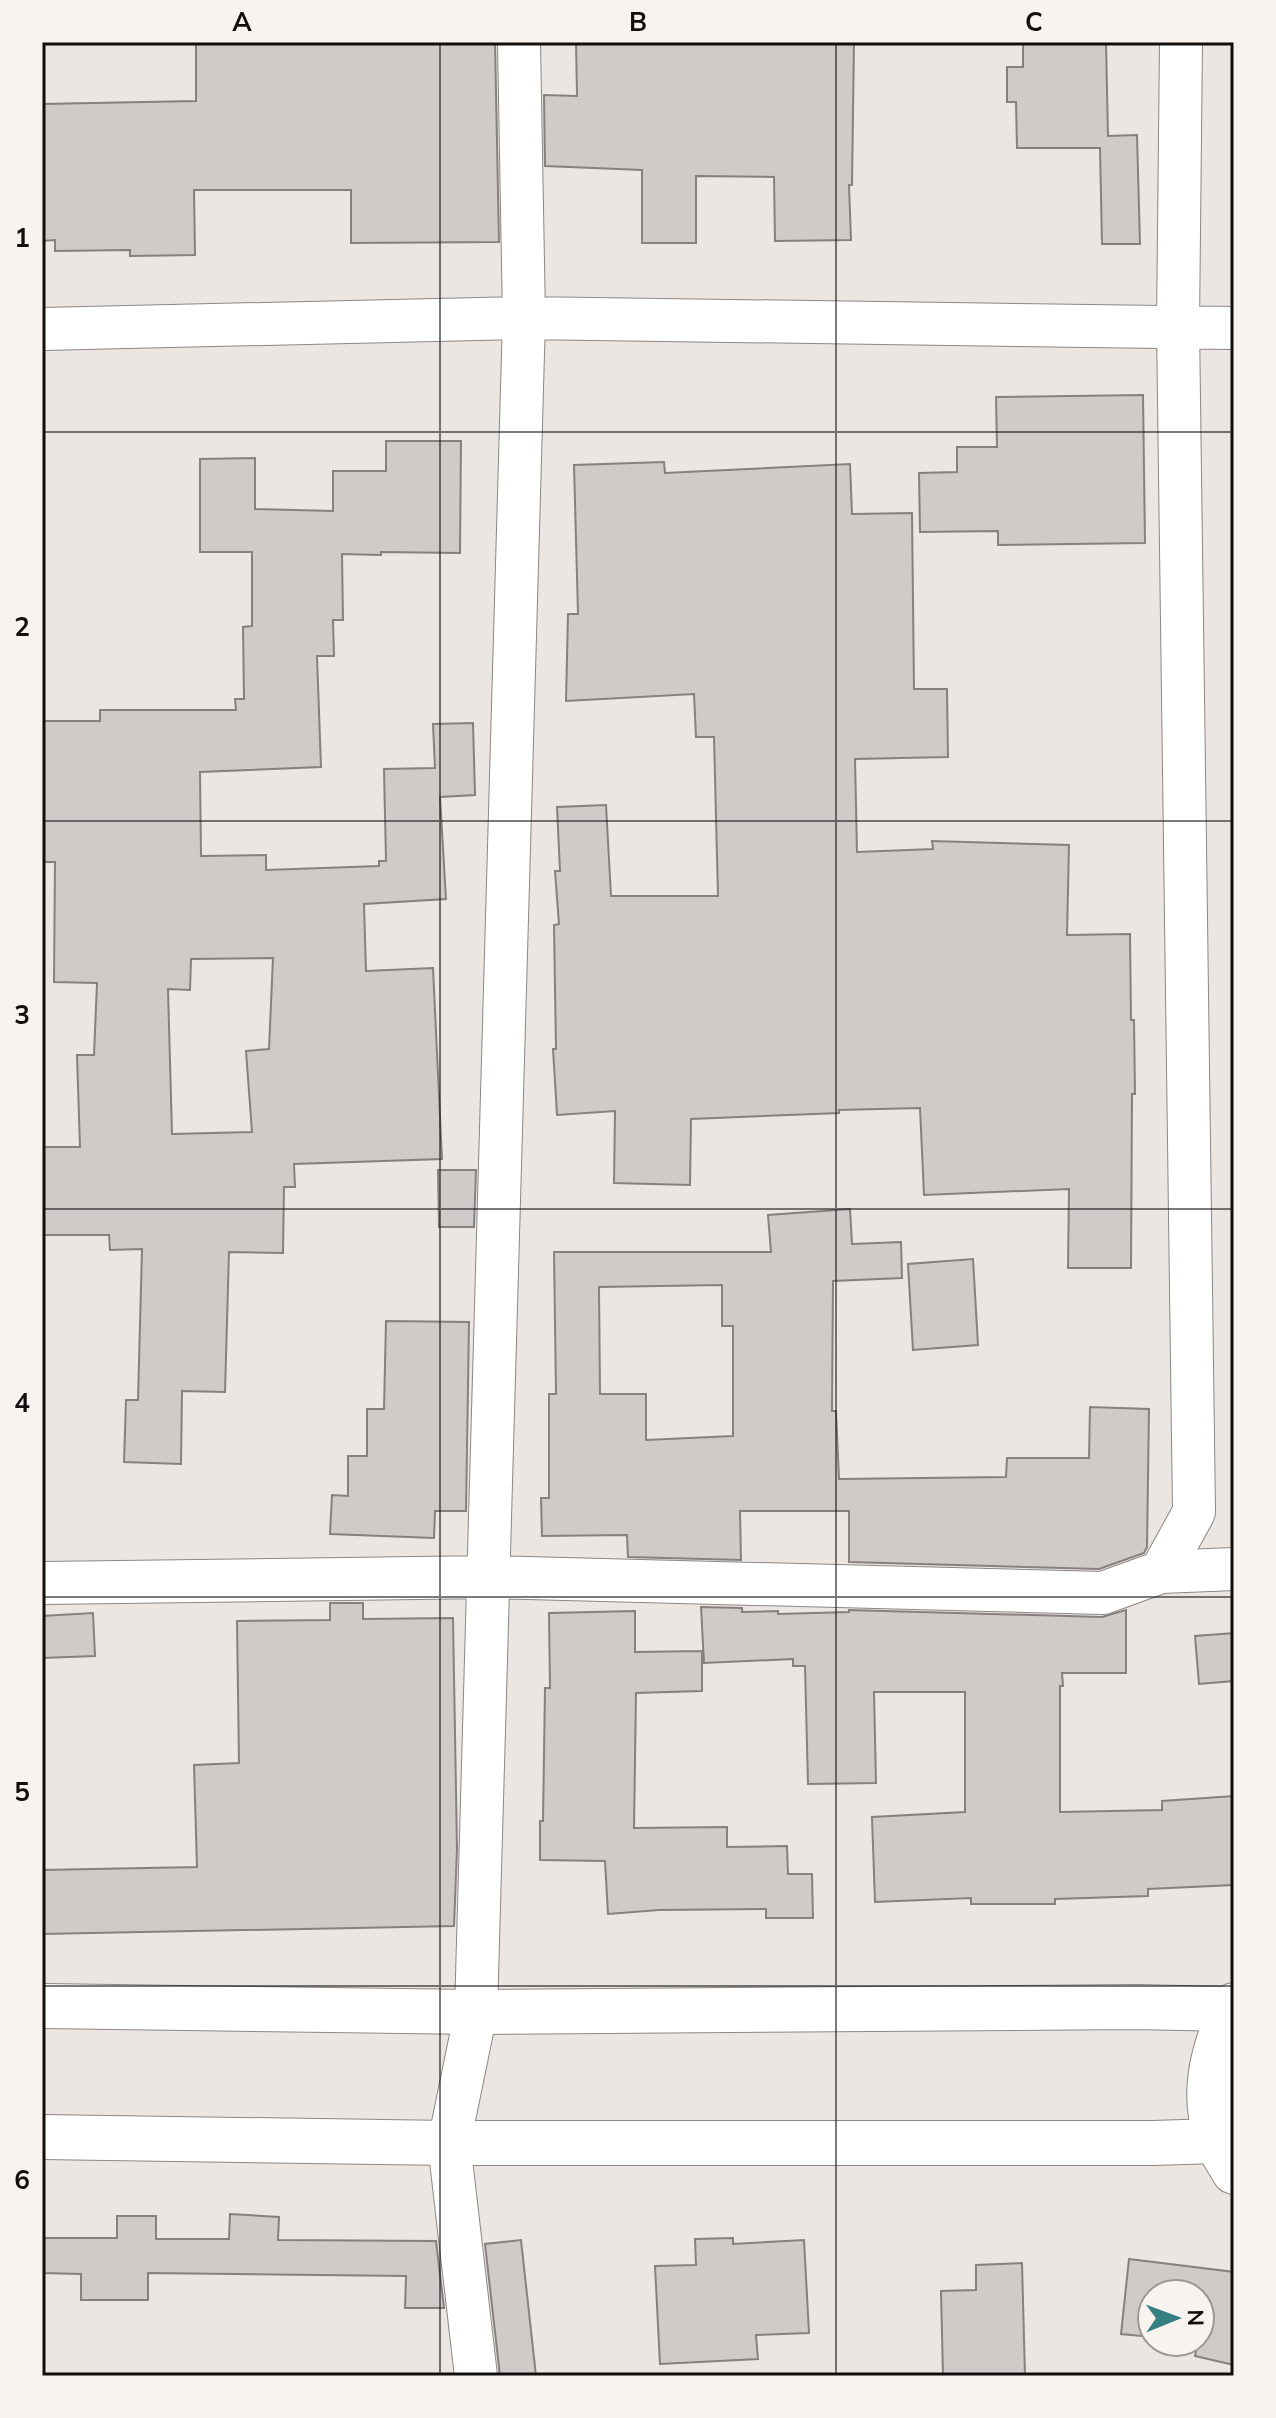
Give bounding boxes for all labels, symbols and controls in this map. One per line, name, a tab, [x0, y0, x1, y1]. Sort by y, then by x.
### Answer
text: A	[232, 5, 252, 38]
text: B	[629, 5, 647, 38]
text: C	[1025, 5, 1043, 38]
text: 1	[14, 221, 30, 254]
text: 2	[14, 610, 30, 643]
text: 3	[14, 998, 30, 1031]
text: 4	[14, 1386, 30, 1419]
text: 5	[14, 1775, 30, 1808]
text: 6	[14, 2163, 30, 2196]
north arrow	[1136, 2278, 1216, 2358]
text: N	[1182, 2309, 1210, 2326]

